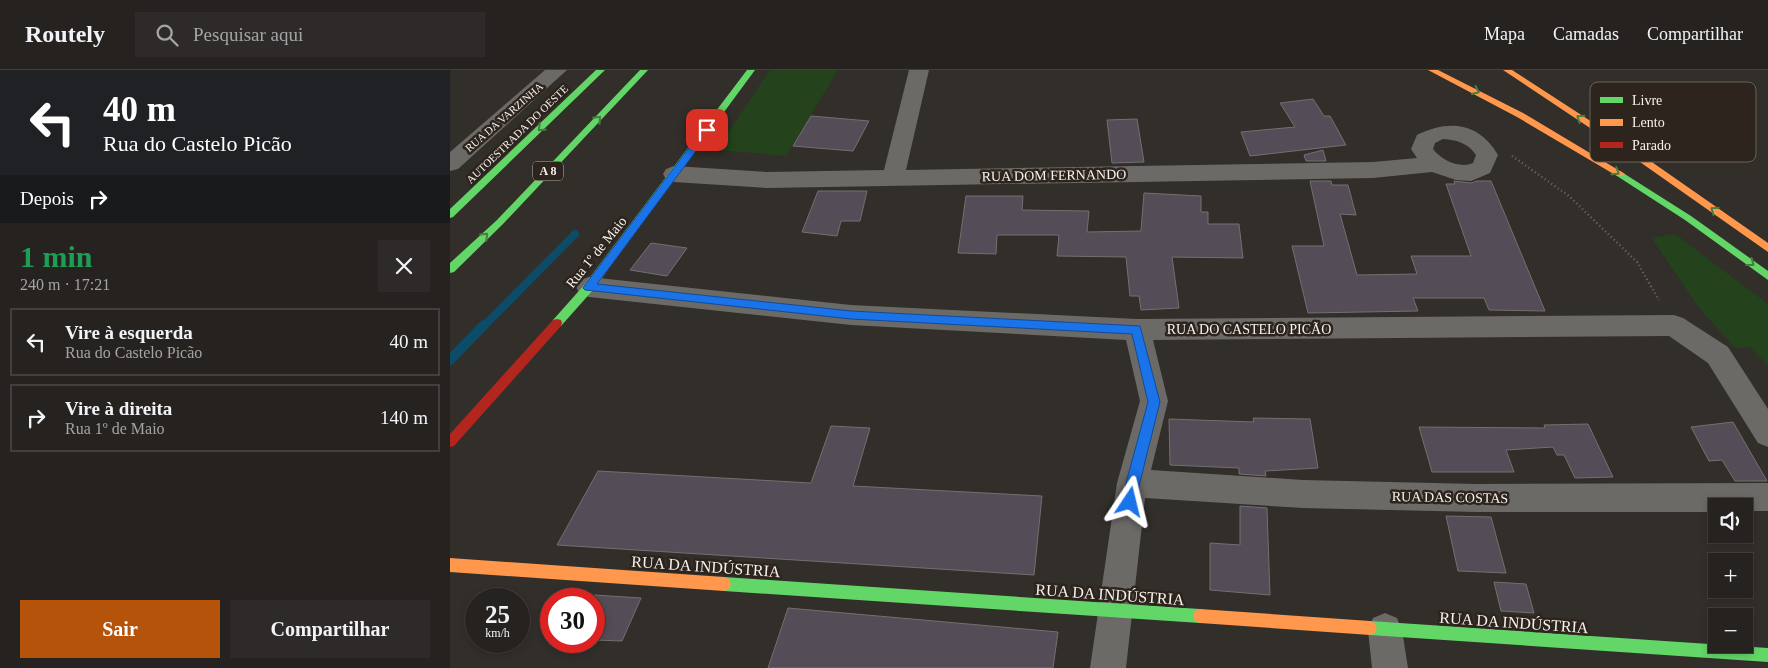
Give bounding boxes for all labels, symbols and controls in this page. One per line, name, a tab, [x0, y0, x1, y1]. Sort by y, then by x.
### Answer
search box	[135, 12, 485, 57]
text: Routely	[25, 21, 105, 47]
icon: search	[153, 21, 181, 49]
text: Pesquisar aqui	[193, 24, 303, 45]
text: Mapa	[1484, 24, 1525, 44]
text: Camadas	[1553, 24, 1619, 44]
text: Compartilhar	[1647, 24, 1743, 44]
street label: RUA DA VARZINHA	[463, 80, 545, 154]
street label: AUTOESTRADA DO OESTE	[464, 82, 570, 186]
legend	[1590, 82, 1756, 162]
one-way arrow	[1470, 85, 1479, 95]
icon: left	[20, 90, 85, 155]
text: 40 m	[103, 90, 176, 129]
text: Livre	[1632, 93, 1662, 108]
pin	[686, 109, 728, 151]
one-way arrow	[592, 115, 601, 124]
one-way arrow	[1576, 115, 1586, 124]
text: Lento	[1632, 115, 1665, 130]
icon: arrive	[693, 116, 721, 144]
one-way arrow	[537, 122, 546, 131]
text: Rua do Castelo Picão	[103, 131, 292, 156]
text: Parado	[1632, 138, 1671, 153]
road number: A 8	[533, 162, 563, 180]
one-way arrow	[1611, 166, 1620, 175]
street label: RUA DOM FERNANDO	[982, 167, 1126, 184]
icon: right	[84, 185, 112, 213]
text: Depois	[20, 188, 74, 209]
one-way arrow	[1710, 207, 1720, 216]
street label: Rua 1º de Maio	[563, 214, 630, 291]
one-way arrow	[480, 233, 489, 242]
text: 1 min	[20, 240, 93, 273]
button: close	[378, 240, 430, 292]
one-way arrow	[1745, 257, 1755, 266]
text: 240 m · 17:21	[20, 276, 110, 293]
text: Vire à esquerda	[65, 322, 193, 343]
street label: RUA DO CASTELO PICÃO	[1167, 322, 1331, 337]
icon: left	[22, 328, 50, 356]
text: 40 m	[389, 331, 428, 352]
text: Rua do Castelo Picão	[65, 344, 202, 361]
text: Vire à direita	[65, 398, 172, 419]
icon: right	[22, 404, 50, 432]
text: 140 m	[380, 407, 428, 428]
text: Rua 1º de Maio	[65, 420, 165, 437]
position arrow	[1103, 475, 1155, 527]
street label: RUA DAS COSTAS	[1392, 489, 1508, 506]
map controls	[1708, 498, 1753, 653]
button: sound	[1708, 498, 1753, 543]
street label: RUA DA INDÚSTRIA	[631, 552, 782, 580]
button: +	[1708, 553, 1753, 598]
street label: RUA DA INDÚSTRIA	[1035, 580, 1186, 608]
speed limit sign: 30	[540, 588, 605, 653]
button: Sair	[20, 600, 220, 658]
button: Compartilhar	[230, 600, 430, 658]
text: 25	[485, 601, 510, 628]
street label: RUA DA INDÚSTRIA	[1439, 608, 1590, 636]
button: −	[1708, 608, 1753, 653]
text: km/h	[485, 626, 510, 640]

